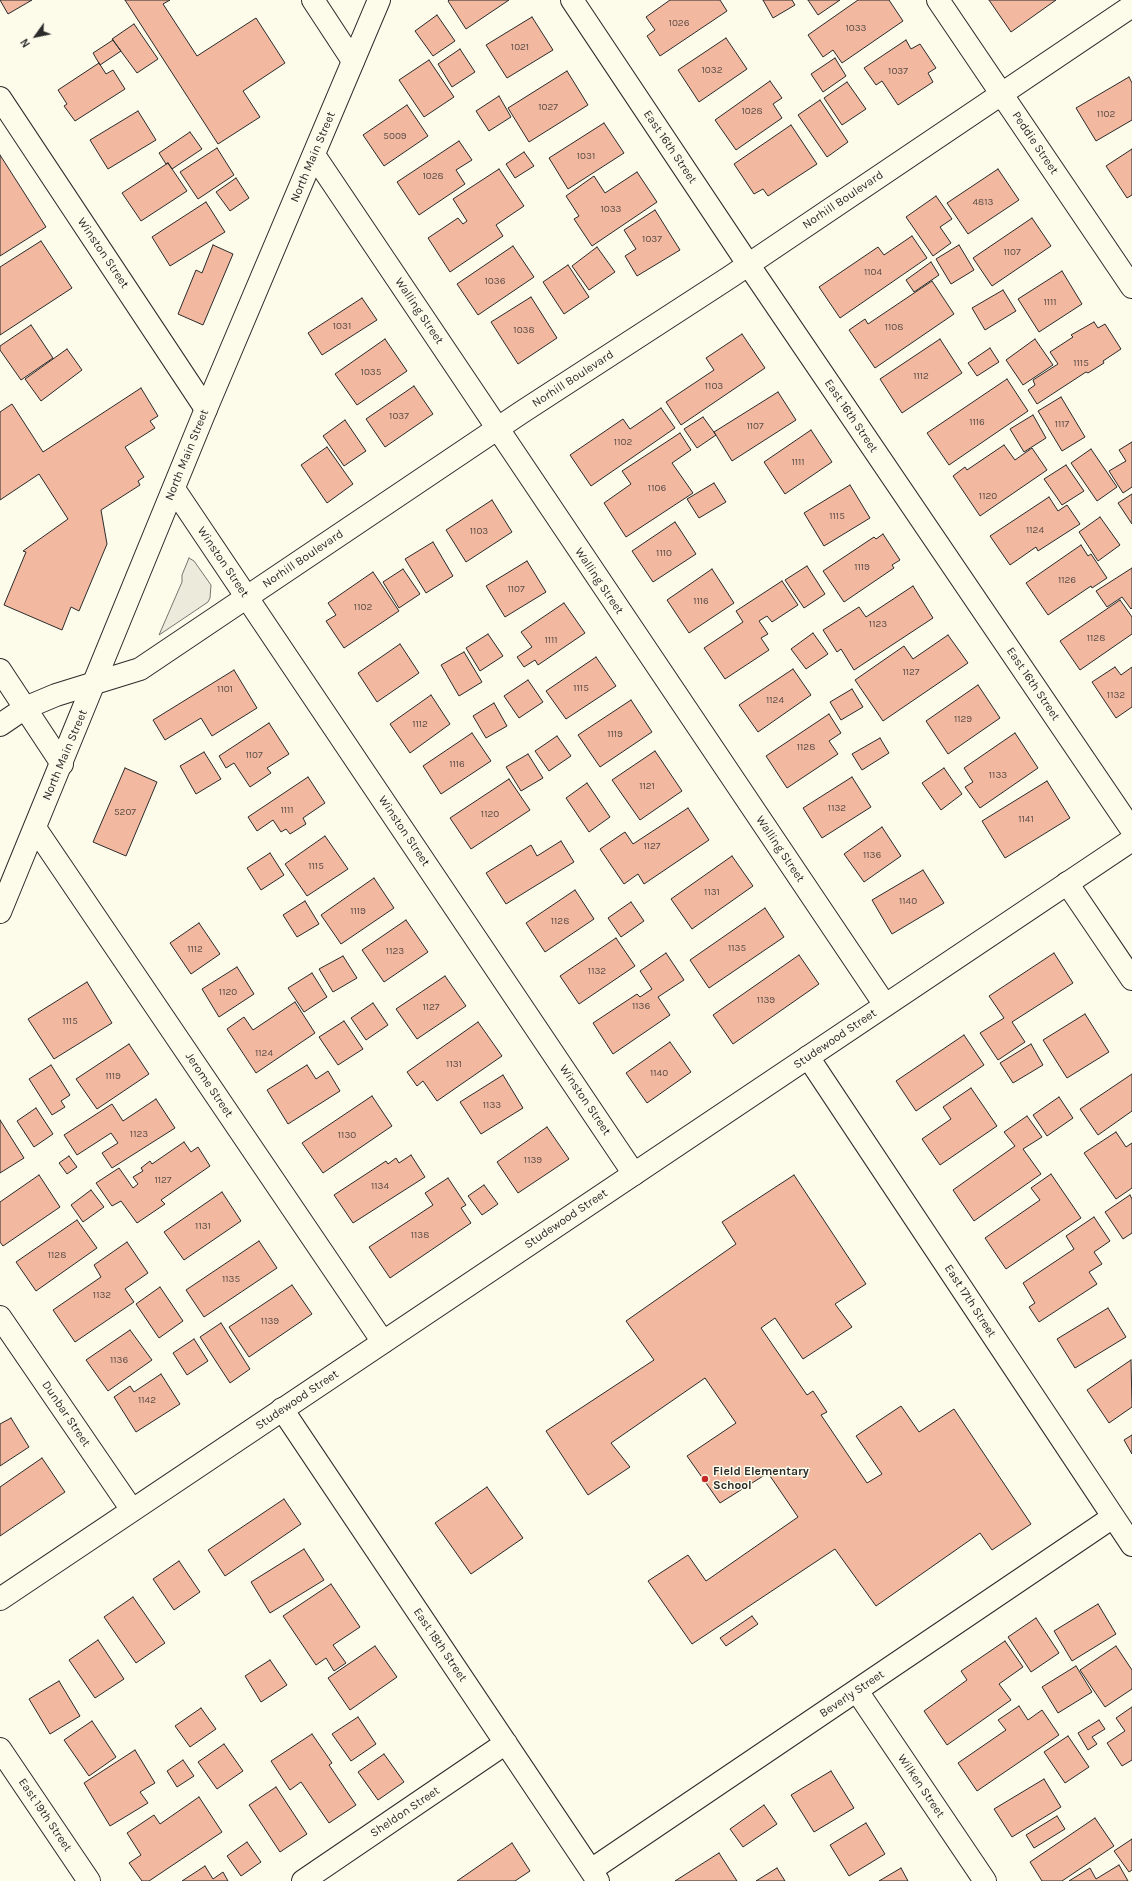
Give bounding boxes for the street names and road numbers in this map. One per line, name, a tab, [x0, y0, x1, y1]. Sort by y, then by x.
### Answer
street label: East 16th Street	[640, 108, 700, 186]
street label: Peddie Street	[1009, 109, 1061, 177]
street label: North Main Street	[287, 110, 339, 204]
street label: Norhill Boulevard	[800, 168, 886, 232]
street label: Winston Street	[74, 215, 132, 291]
street label: Walling Street	[391, 275, 447, 347]
street label: Norhill Boulevard	[530, 347, 616, 411]
street label: East 16th Street	[821, 377, 881, 455]
street label: North Main Street	[162, 407, 212, 503]
street label: Winston Street	[194, 524, 252, 600]
street label: Norhill Boulevard	[260, 527, 346, 591]
street label: Walling Street	[571, 545, 627, 617]
street label: East 16th Street	[1003, 645, 1063, 723]
street label: North Main Street	[39, 708, 91, 802]
street label: Winston Street	[375, 793, 433, 869]
street label: Walling Street	[752, 813, 808, 885]
street label: Studewood Street	[791, 1006, 879, 1072]
street label: Jerome Street	[182, 1050, 236, 1120]
street label: Winston Street	[556, 1062, 614, 1138]
street label: Studewood Street	[522, 1186, 610, 1252]
street label: East 17th Street	[941, 1262, 999, 1340]
street label: Studewood Street	[253, 1367, 341, 1433]
street label: Dunbar Street	[39, 1378, 93, 1450]
street label: East 18th Street	[410, 1605, 470, 1685]
street label: Beverly Street	[817, 1667, 887, 1721]
street label: Wilken Street	[894, 1751, 948, 1821]
street label: East 19th Street	[15, 1776, 75, 1854]
street label: Sheldon Street	[368, 1783, 442, 1841]

